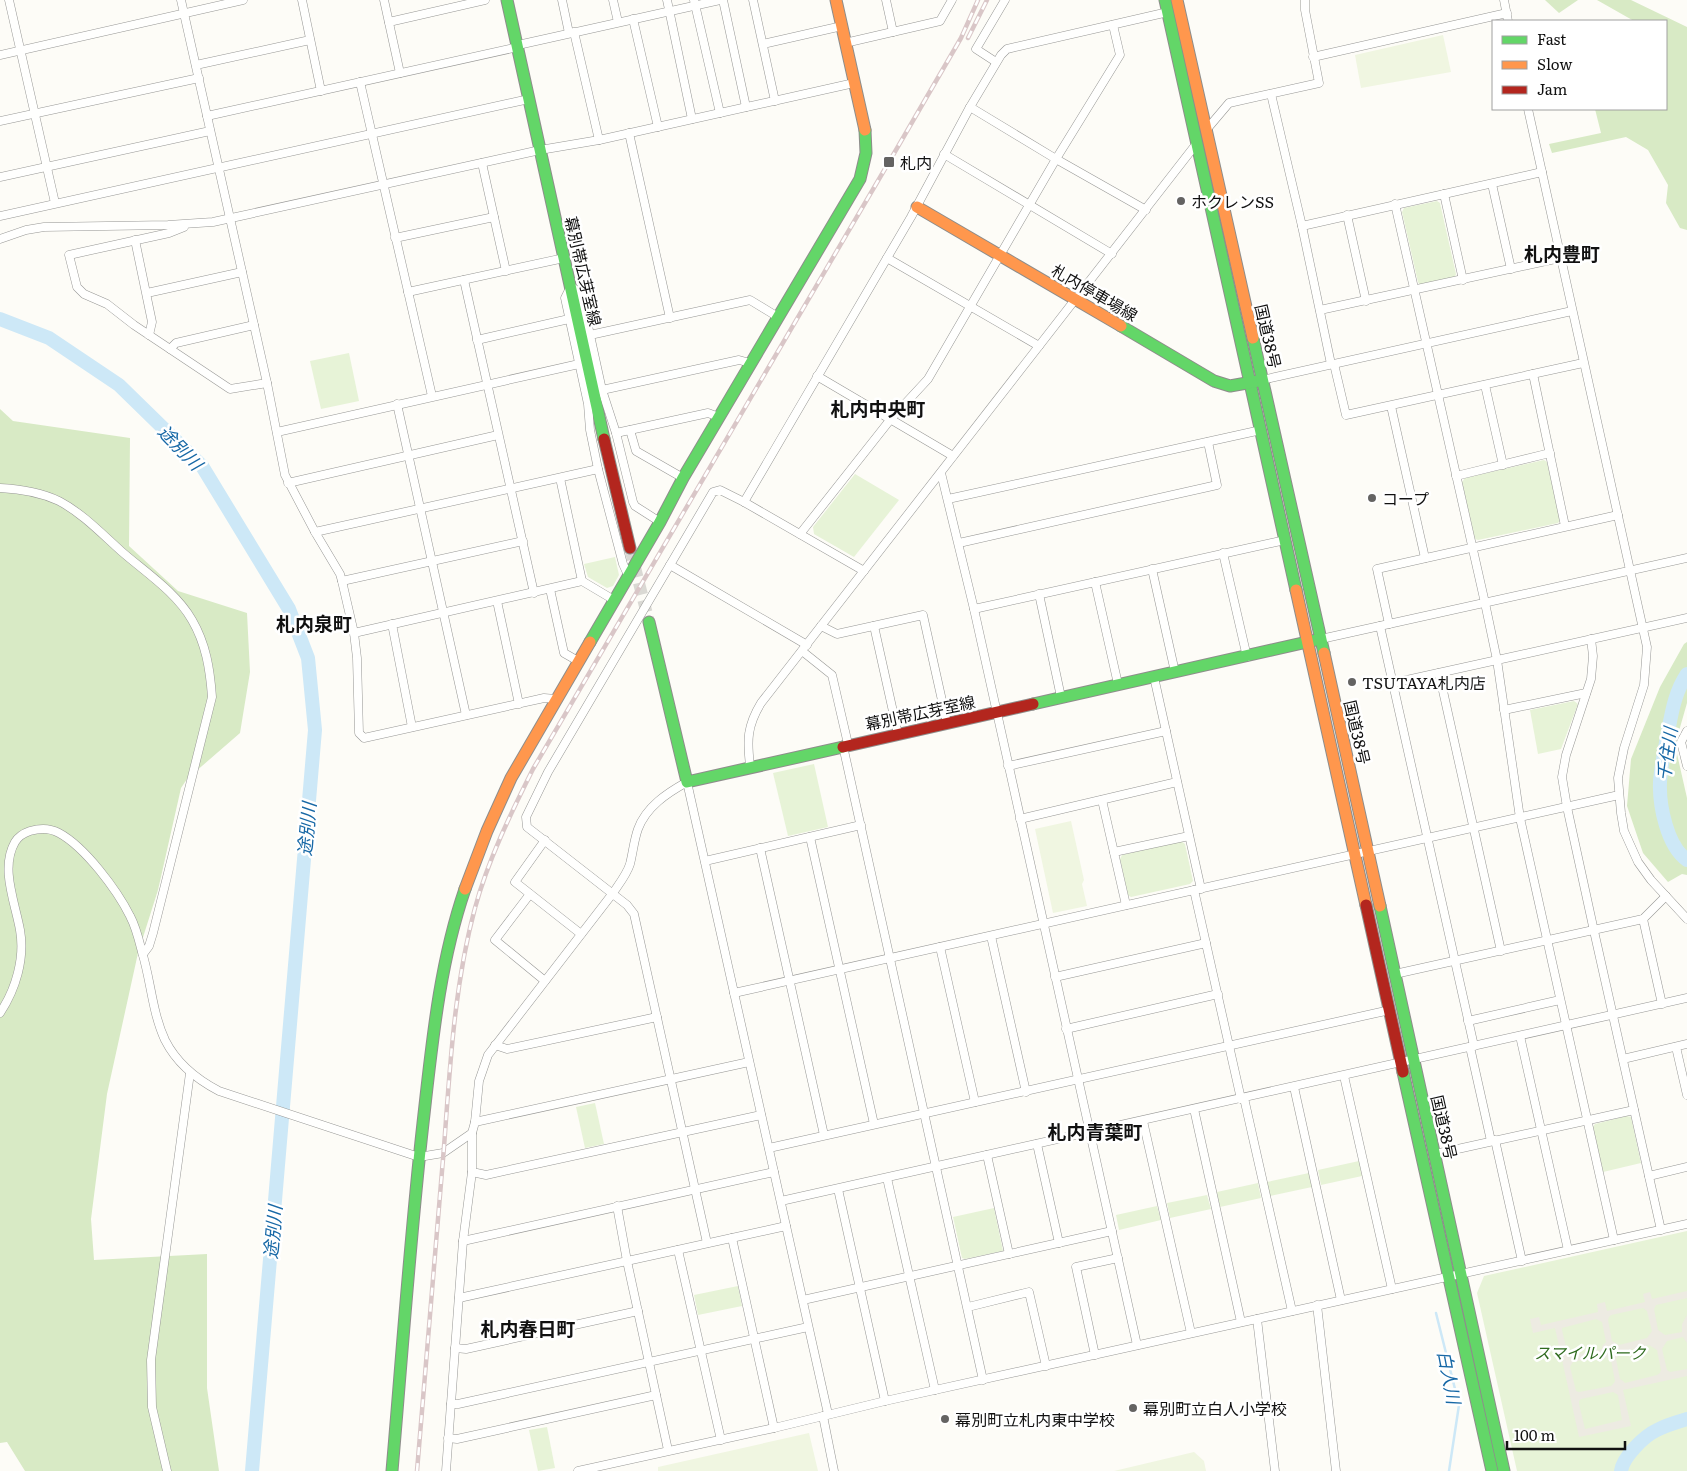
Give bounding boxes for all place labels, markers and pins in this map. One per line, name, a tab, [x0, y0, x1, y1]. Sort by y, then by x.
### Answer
place label: 札内	[900, 150, 932, 174]
marker: 札内	[882, 155, 896, 169]
place label: ホクレンSS	[1191, 189, 1274, 213]
marker: ホクレンSS	[1175, 195, 1187, 207]
place label: コープ	[1382, 486, 1429, 510]
marker: コープ	[1366, 492, 1378, 504]
place label: TSUTAYA札内店	[1362, 670, 1486, 694]
marker: TSUTAYA札内店	[1346, 676, 1358, 688]
place label: 幕別町立白人小学校	[1143, 1396, 1287, 1420]
marker: 幕別町立白人小学校	[1127, 1402, 1139, 1414]
place label: 幕別町立札内東中学校	[955, 1407, 1115, 1431]
marker: 幕別町立札内東中学校	[939, 1413, 951, 1425]

